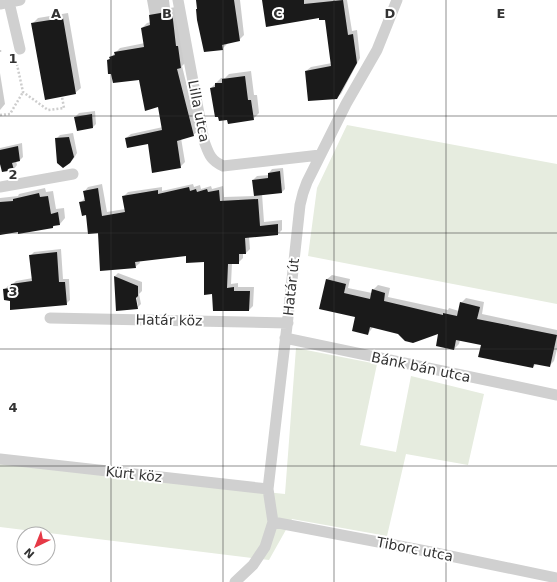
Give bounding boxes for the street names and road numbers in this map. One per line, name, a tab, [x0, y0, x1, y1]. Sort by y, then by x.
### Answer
street label: Lilla utca	[185, 78, 213, 144]
street label: Határ út	[280, 257, 302, 317]
street label: Határ köz	[135, 311, 203, 329]
street label: Bánk bán utca	[370, 349, 472, 385]
street label: Kürt köz	[105, 463, 163, 485]
street label: Tiborc utca	[374, 534, 455, 564]

